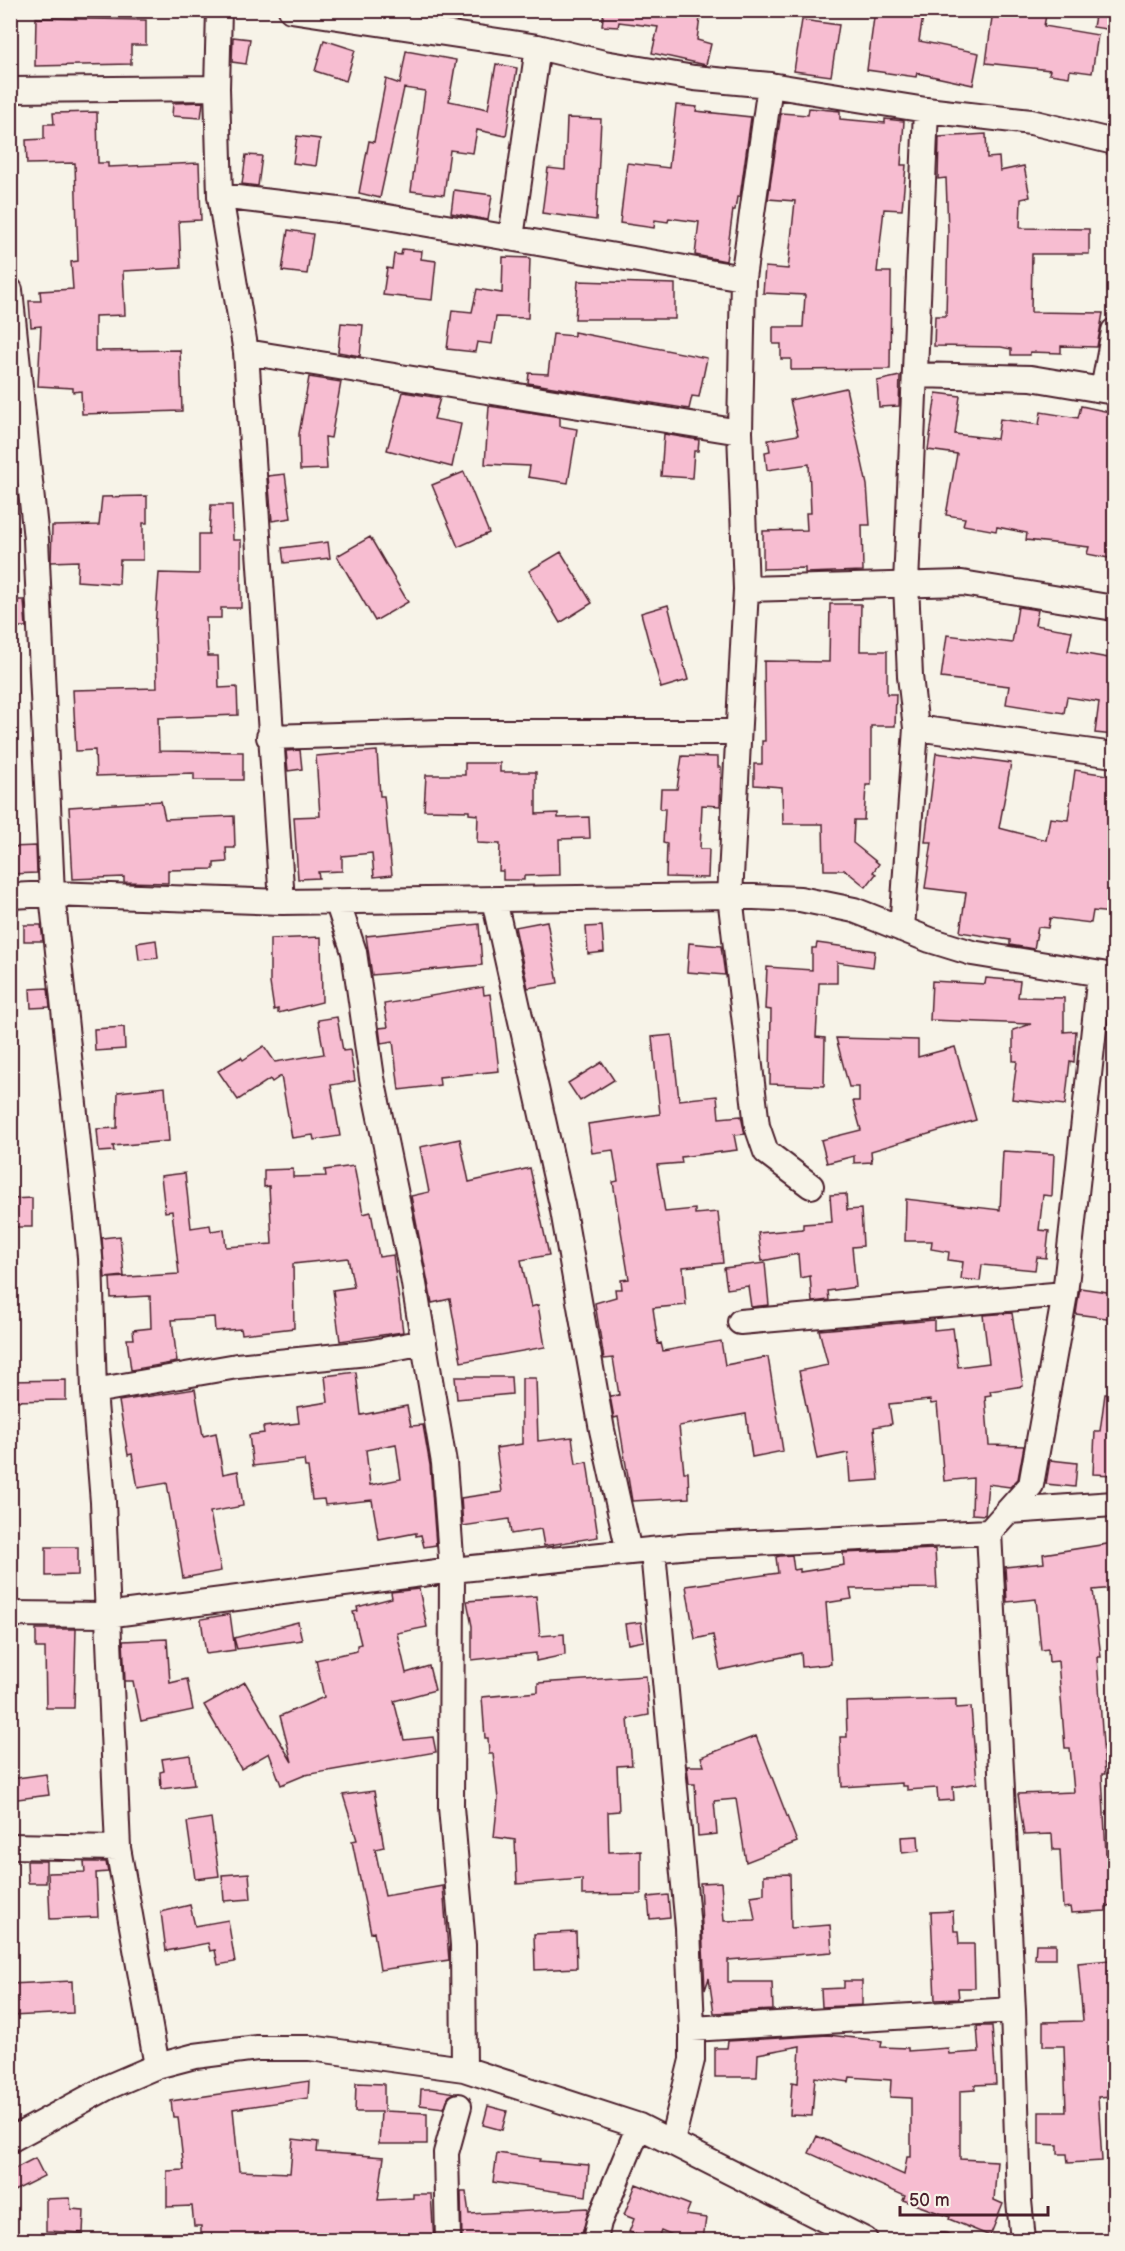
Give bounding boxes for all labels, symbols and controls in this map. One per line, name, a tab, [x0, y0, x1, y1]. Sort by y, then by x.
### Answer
scale bar	[900, 2179, 1048, 2217]
text: 50 m	[909, 2190, 950, 2211]

